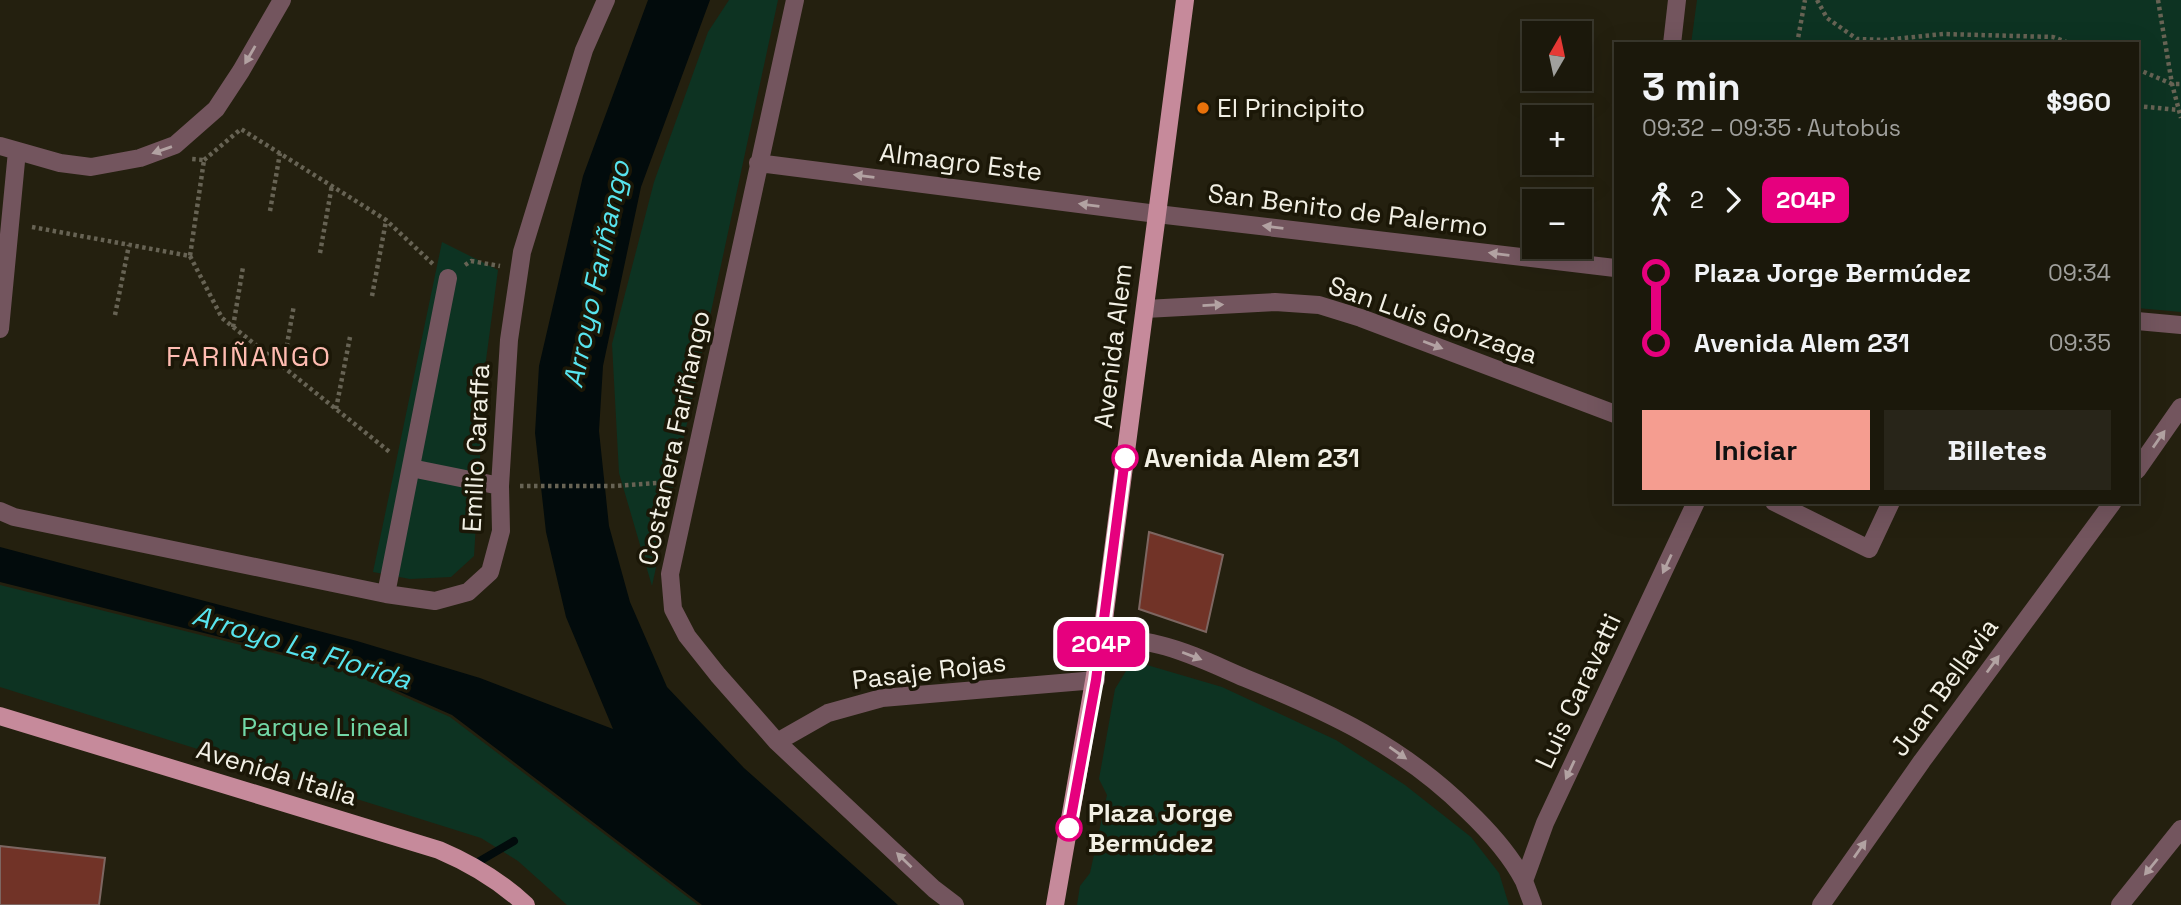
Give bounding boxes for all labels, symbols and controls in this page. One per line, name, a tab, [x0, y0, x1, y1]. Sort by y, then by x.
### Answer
north arrow	[1522, 21, 1592, 91]
map controls	[1522, 21, 1592, 259]
one-way arrow	[244, 46, 256, 65]
text: 3 min	[1642, 63, 1741, 111]
text: $960	[2046, 85, 2111, 119]
place label: El Principito	[1217, 91, 1365, 125]
marker: El Principito	[1195, 100, 1211, 116]
button: +	[1522, 105, 1592, 175]
text: 09:32 – 09:35 · Autobús	[1642, 113, 1901, 143]
street label: Almagro Este	[878, 135, 1044, 189]
one-way arrow	[151, 145, 172, 156]
water label: Arroyo Fariñango	[554, 156, 638, 391]
one-way arrow	[853, 170, 875, 181]
street label: San Benito de Palermo	[1206, 176, 1490, 244]
icon: walk	[1642, 181, 1680, 219]
icon: forward	[1714, 181, 1752, 219]
text: 204P	[1776, 184, 1835, 215]
text: 2	[1690, 185, 1704, 215]
button: −	[1522, 189, 1592, 259]
one-way arrow	[1078, 199, 1100, 210]
one-way arrow	[1262, 222, 1284, 233]
one-way arrow	[1488, 249, 1510, 260]
text: Plaza Jorge Bermúdez	[1694, 256, 1971, 290]
text: 09:34	[2048, 258, 2111, 288]
street label: Avenida Alem	[1086, 262, 1140, 430]
street label: San Luis Gonzaga	[1324, 268, 1542, 372]
one-way arrow	[1202, 299, 1224, 310]
street label: Costanera Fariñango	[630, 307, 718, 569]
text: Avenida Alem 231	[1694, 326, 1910, 360]
text: 09:35	[2049, 328, 2111, 358]
district label: FARIÑANGO	[166, 338, 332, 374]
one-way arrow	[1423, 340, 1444, 351]
street label: Emilio Caraffa	[455, 363, 497, 533]
button: Iniciar	[1642, 410, 1870, 490]
button: Billetes	[1884, 410, 2111, 490]
one-way arrow	[2152, 430, 2166, 448]
place label: Avenida Alem 231	[1144, 441, 1360, 475]
marker: Avenida Alem 231	[1112, 445, 1138, 471]
one-way arrow	[1661, 554, 1673, 574]
water label: Arroyo La Florida	[188, 597, 416, 698]
street label: Luis Caravatti	[1527, 608, 1629, 774]
street label: Juan Bellavia	[1882, 611, 2006, 763]
line badge: 204P	[1052, 621, 1150, 667]
text: 204P	[1071, 628, 1131, 659]
street label: Pasaje Rojas	[850, 645, 1008, 697]
one-way arrow	[1182, 651, 1203, 662]
one-way arrow	[1986, 655, 2000, 674]
park label: Parque Lineal	[241, 710, 409, 744]
street label: Avenida Italia	[192, 732, 362, 814]
one-way arrow	[1389, 746, 1407, 760]
one-way arrow	[1564, 760, 1576, 780]
place label: Plaza Jorge Bermúdez	[1088, 796, 1233, 860]
marker: Plaza Jorge Bermúdez	[1056, 815, 1082, 841]
one-way arrow	[1853, 840, 1867, 858]
one-way arrow	[896, 853, 913, 869]
one-way arrow	[2143, 857, 2158, 875]

